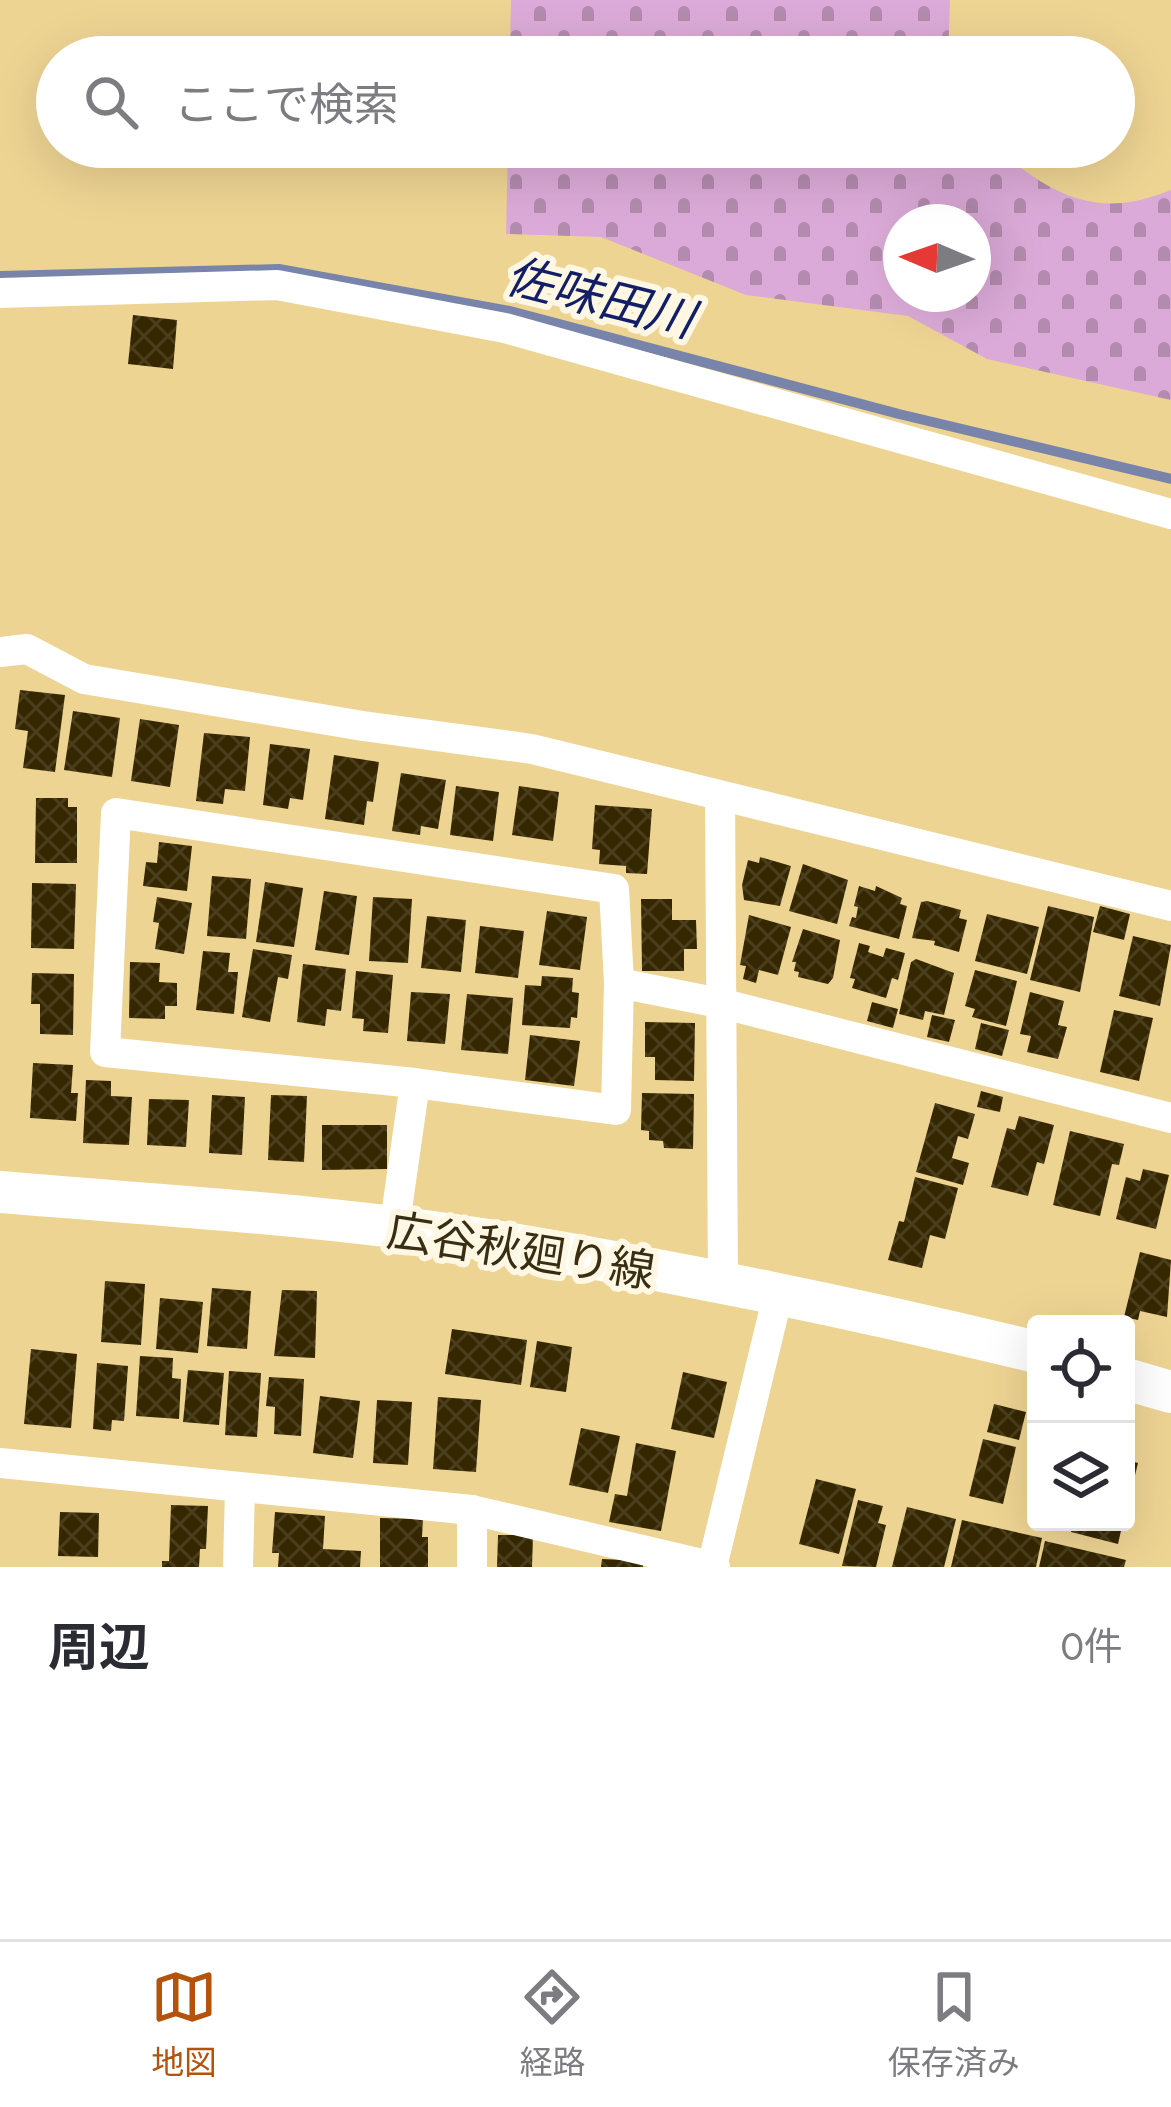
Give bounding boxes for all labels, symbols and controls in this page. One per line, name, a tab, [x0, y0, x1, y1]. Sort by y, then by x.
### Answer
search box	[36, 36, 1135, 168]
icon: search	[78, 69, 144, 135]
text: ここで検索	[174, 72, 399, 137]
north arrow	[883, 204, 991, 312]
water label: 佐味田川	[498, 241, 706, 356]
street label: 広谷秋廻り線	[383, 1198, 659, 1304]
map controls	[1027, 1315, 1135, 1531]
button: locate	[1027, 1315, 1135, 1423]
button: layers	[1027, 1423, 1135, 1531]
text: 周辺	[48, 1610, 150, 1684]
text: 0件	[1061, 1618, 1123, 1675]
tab: 地図	[151, 1964, 217, 2086]
tab: 経路	[519, 1964, 585, 2086]
tab: 保存済み	[888, 1964, 1020, 2086]

